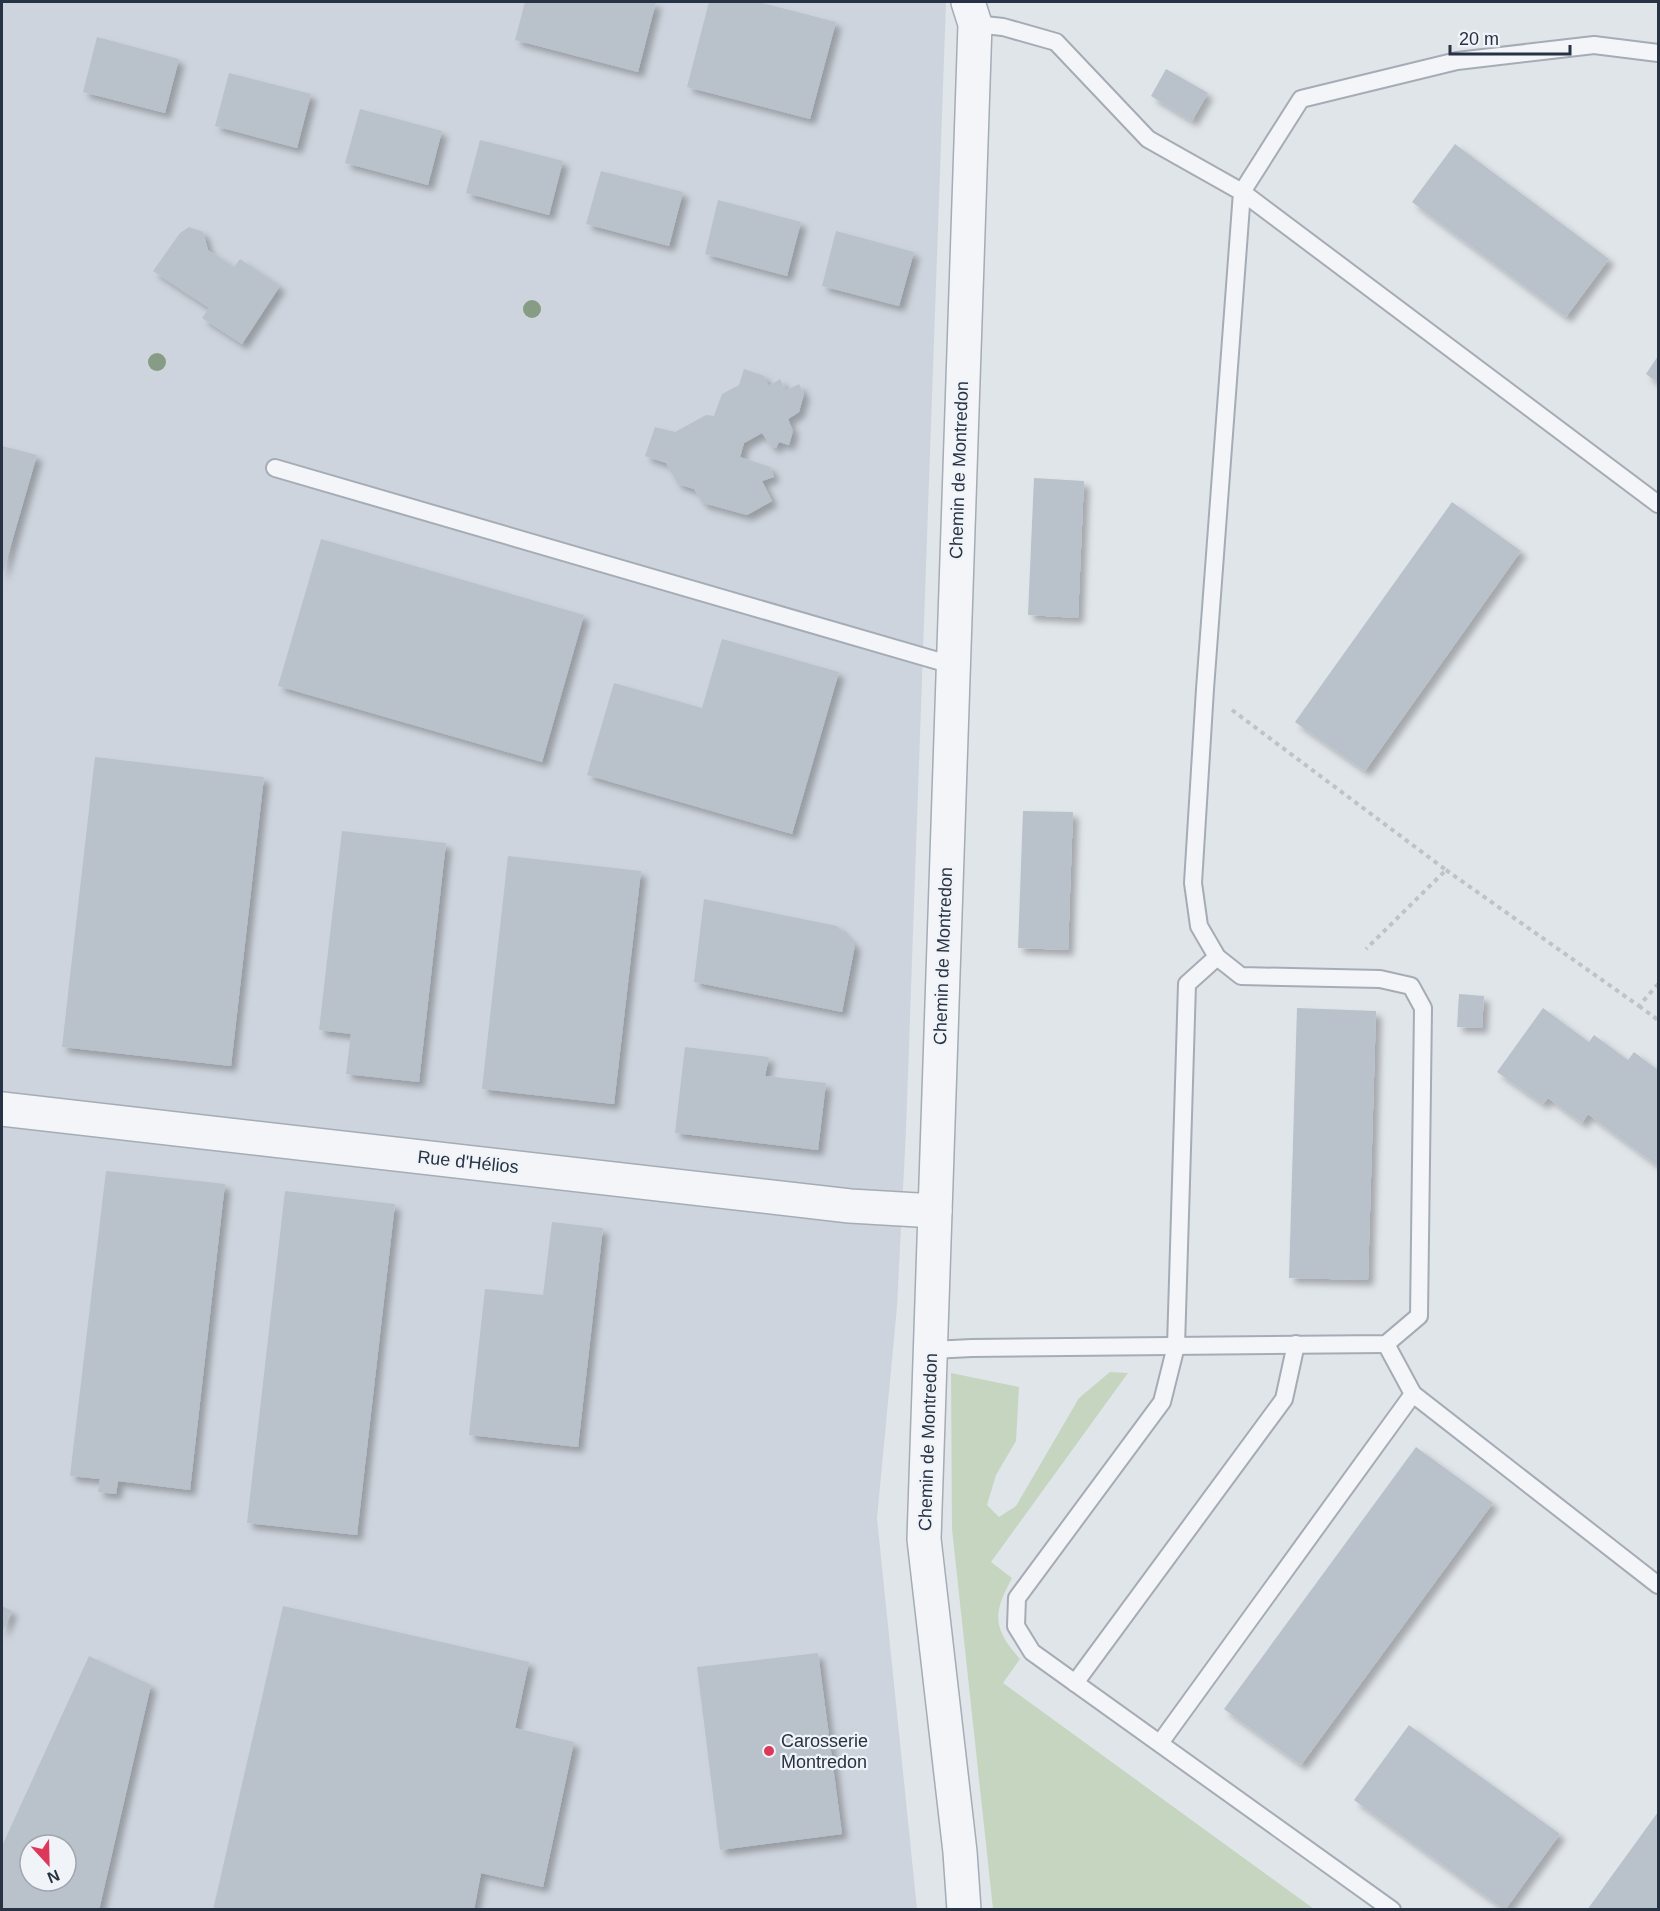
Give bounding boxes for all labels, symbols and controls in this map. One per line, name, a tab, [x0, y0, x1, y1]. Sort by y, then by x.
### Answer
scale bar	[1450, 18, 1570, 56]
text: 20 m	[1459, 29, 1499, 49]
street label: Chemin de Montredon	[946, 381, 972, 559]
street label: Chemin de Montredon	[930, 867, 956, 1045]
street label: Rue d'Hélios	[416, 1147, 520, 1177]
street label: Chemin de Montredon	[915, 1353, 941, 1531]
place label: Carosserie Montredon	[781, 1731, 868, 1772]
marker: Carosserie Montredon	[762, 1744, 776, 1758]
north arrow	[18, 1833, 78, 1893]
text: N	[45, 1866, 62, 1886]

